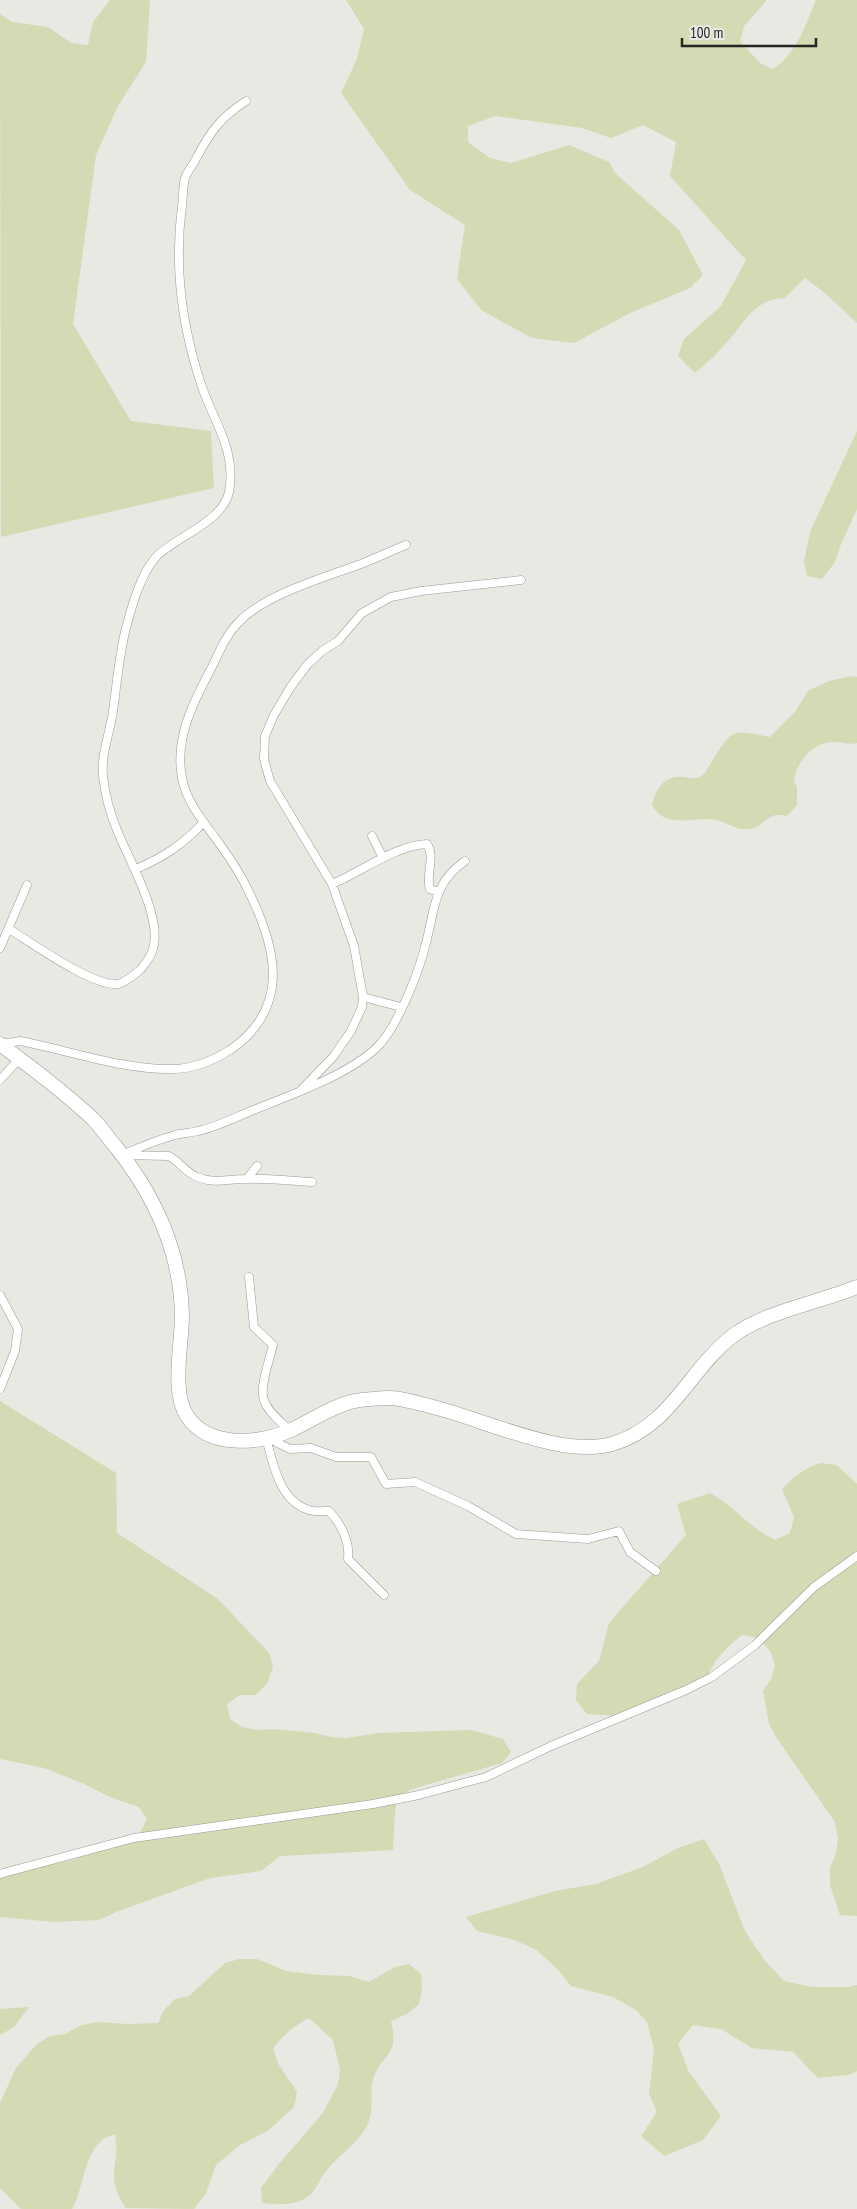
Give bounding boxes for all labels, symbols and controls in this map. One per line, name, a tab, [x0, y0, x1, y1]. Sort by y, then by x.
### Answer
scale bar	[682, 15, 816, 47]
text: 100 m	[690, 23, 723, 42]

